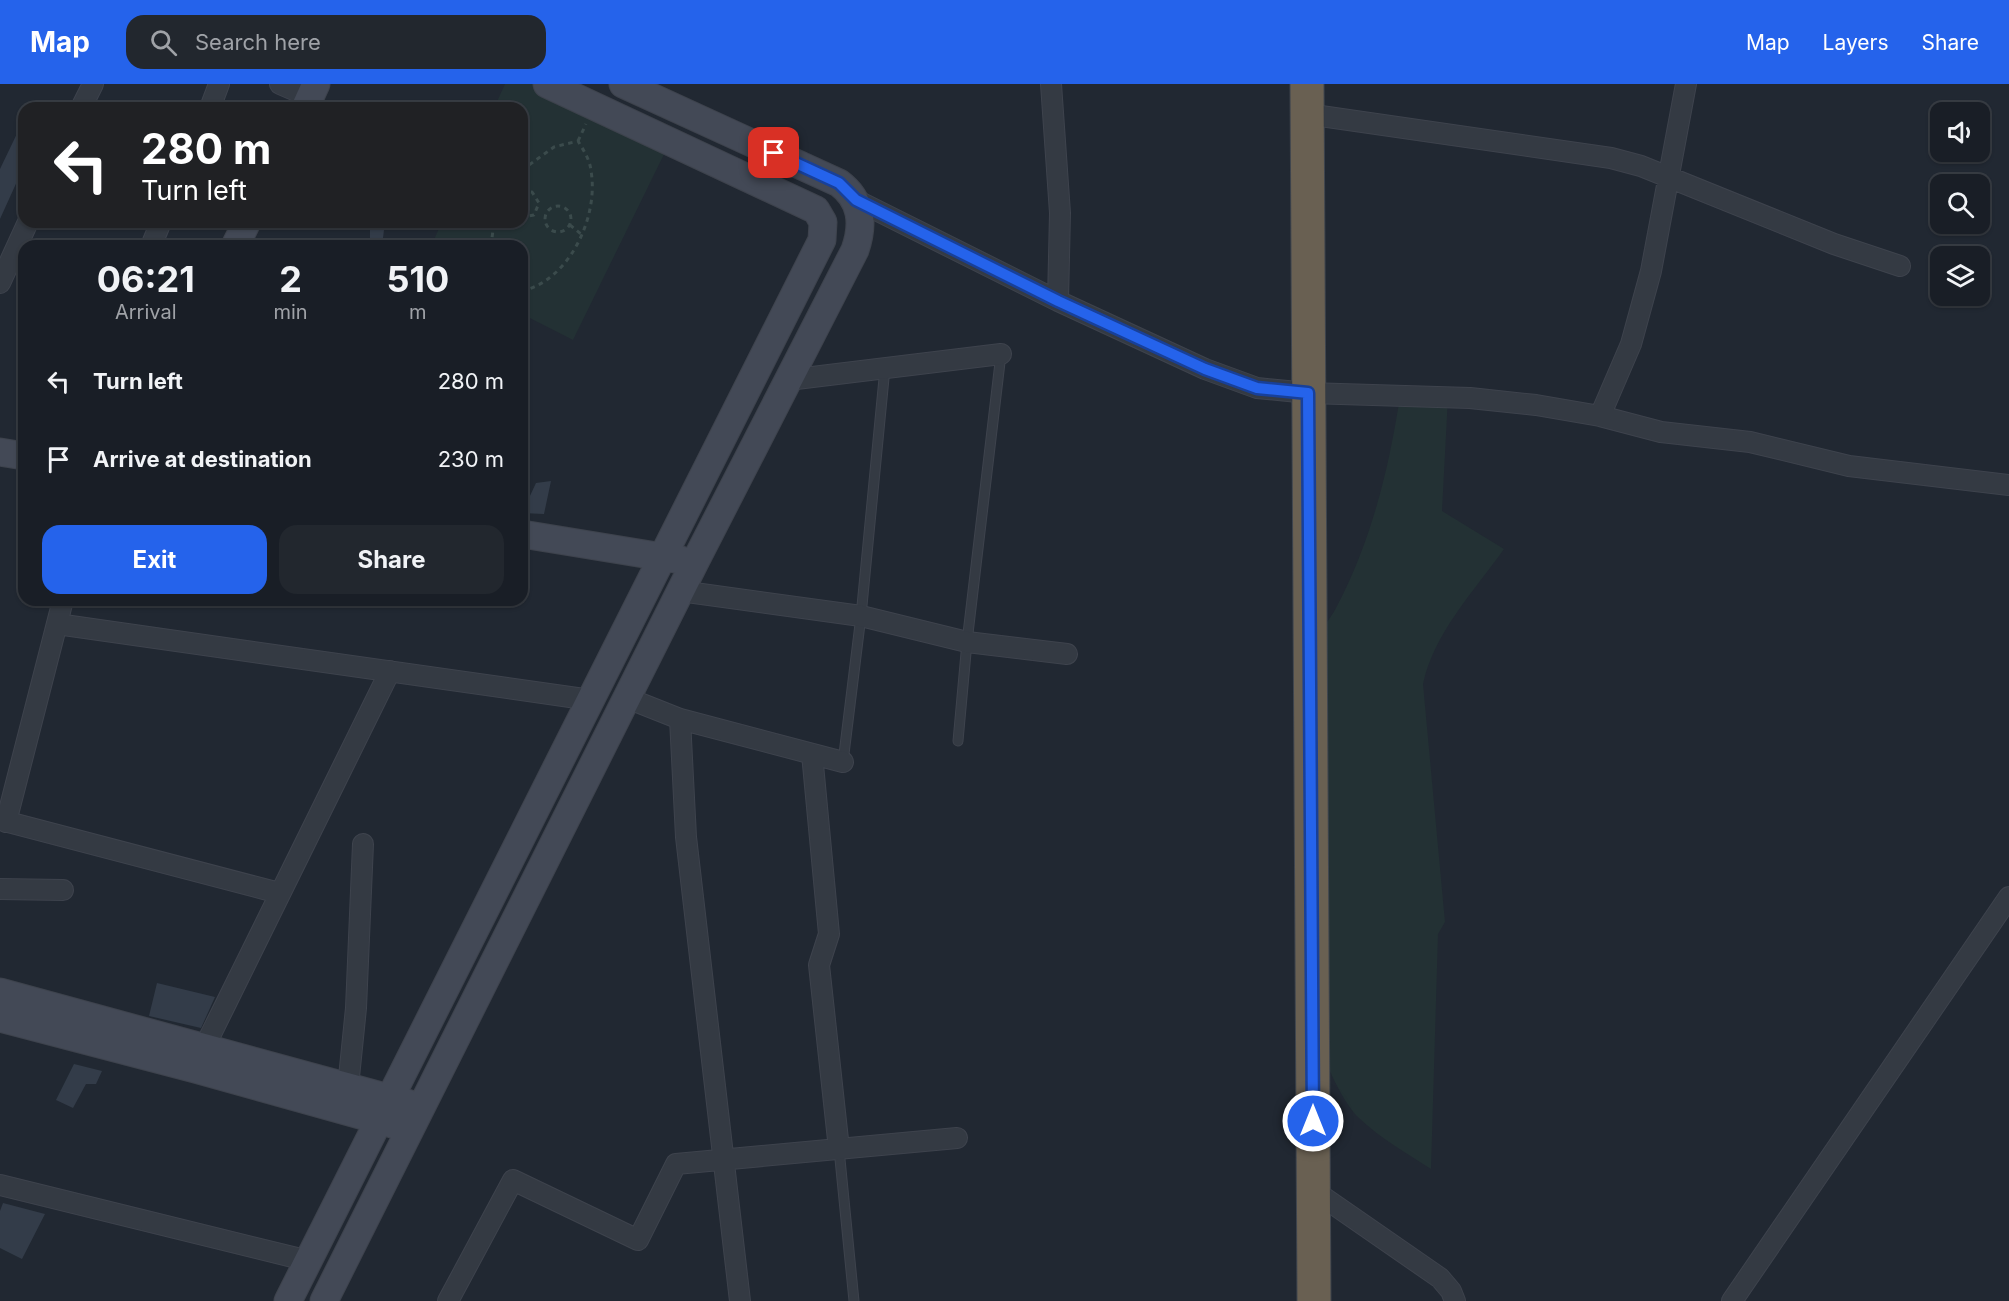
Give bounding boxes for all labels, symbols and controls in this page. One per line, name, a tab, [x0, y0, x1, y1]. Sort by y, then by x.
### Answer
search box	[126, 15, 546, 69]
text: Map	[30, 25, 90, 59]
icon: search	[147, 26, 180, 59]
text: Search here	[195, 29, 321, 55]
text: Map	[1746, 30, 1790, 55]
text: Layers	[1823, 30, 1889, 55]
text: Share	[1922, 30, 1979, 55]
map controls	[1930, 102, 1990, 306]
button: sound	[1930, 102, 1990, 162]
text: 280 m	[141, 123, 271, 174]
icon: left	[42, 126, 120, 204]
pin	[748, 127, 799, 178]
icon: arrive	[757, 136, 790, 169]
text: Turn left	[141, 174, 247, 207]
button: search	[1930, 174, 1990, 234]
button: layers	[1930, 246, 1990, 306]
text: 06:21	[97, 257, 195, 301]
text: 2	[279, 257, 302, 301]
text: 510	[386, 257, 449, 301]
text: Arrival	[115, 300, 176, 324]
text: min	[273, 300, 308, 324]
text: m	[409, 300, 427, 324]
icon: left	[42, 365, 75, 398]
text: Turn left	[93, 368, 183, 394]
text: 280 m	[438, 368, 504, 394]
icon: arrive	[42, 443, 75, 476]
text: Arrive at destination	[93, 446, 312, 472]
text: 230 m	[438, 446, 504, 472]
button: Exit	[42, 525, 267, 594]
button: Share	[279, 525, 504, 594]
position arrow	[1281, 1089, 1345, 1153]

